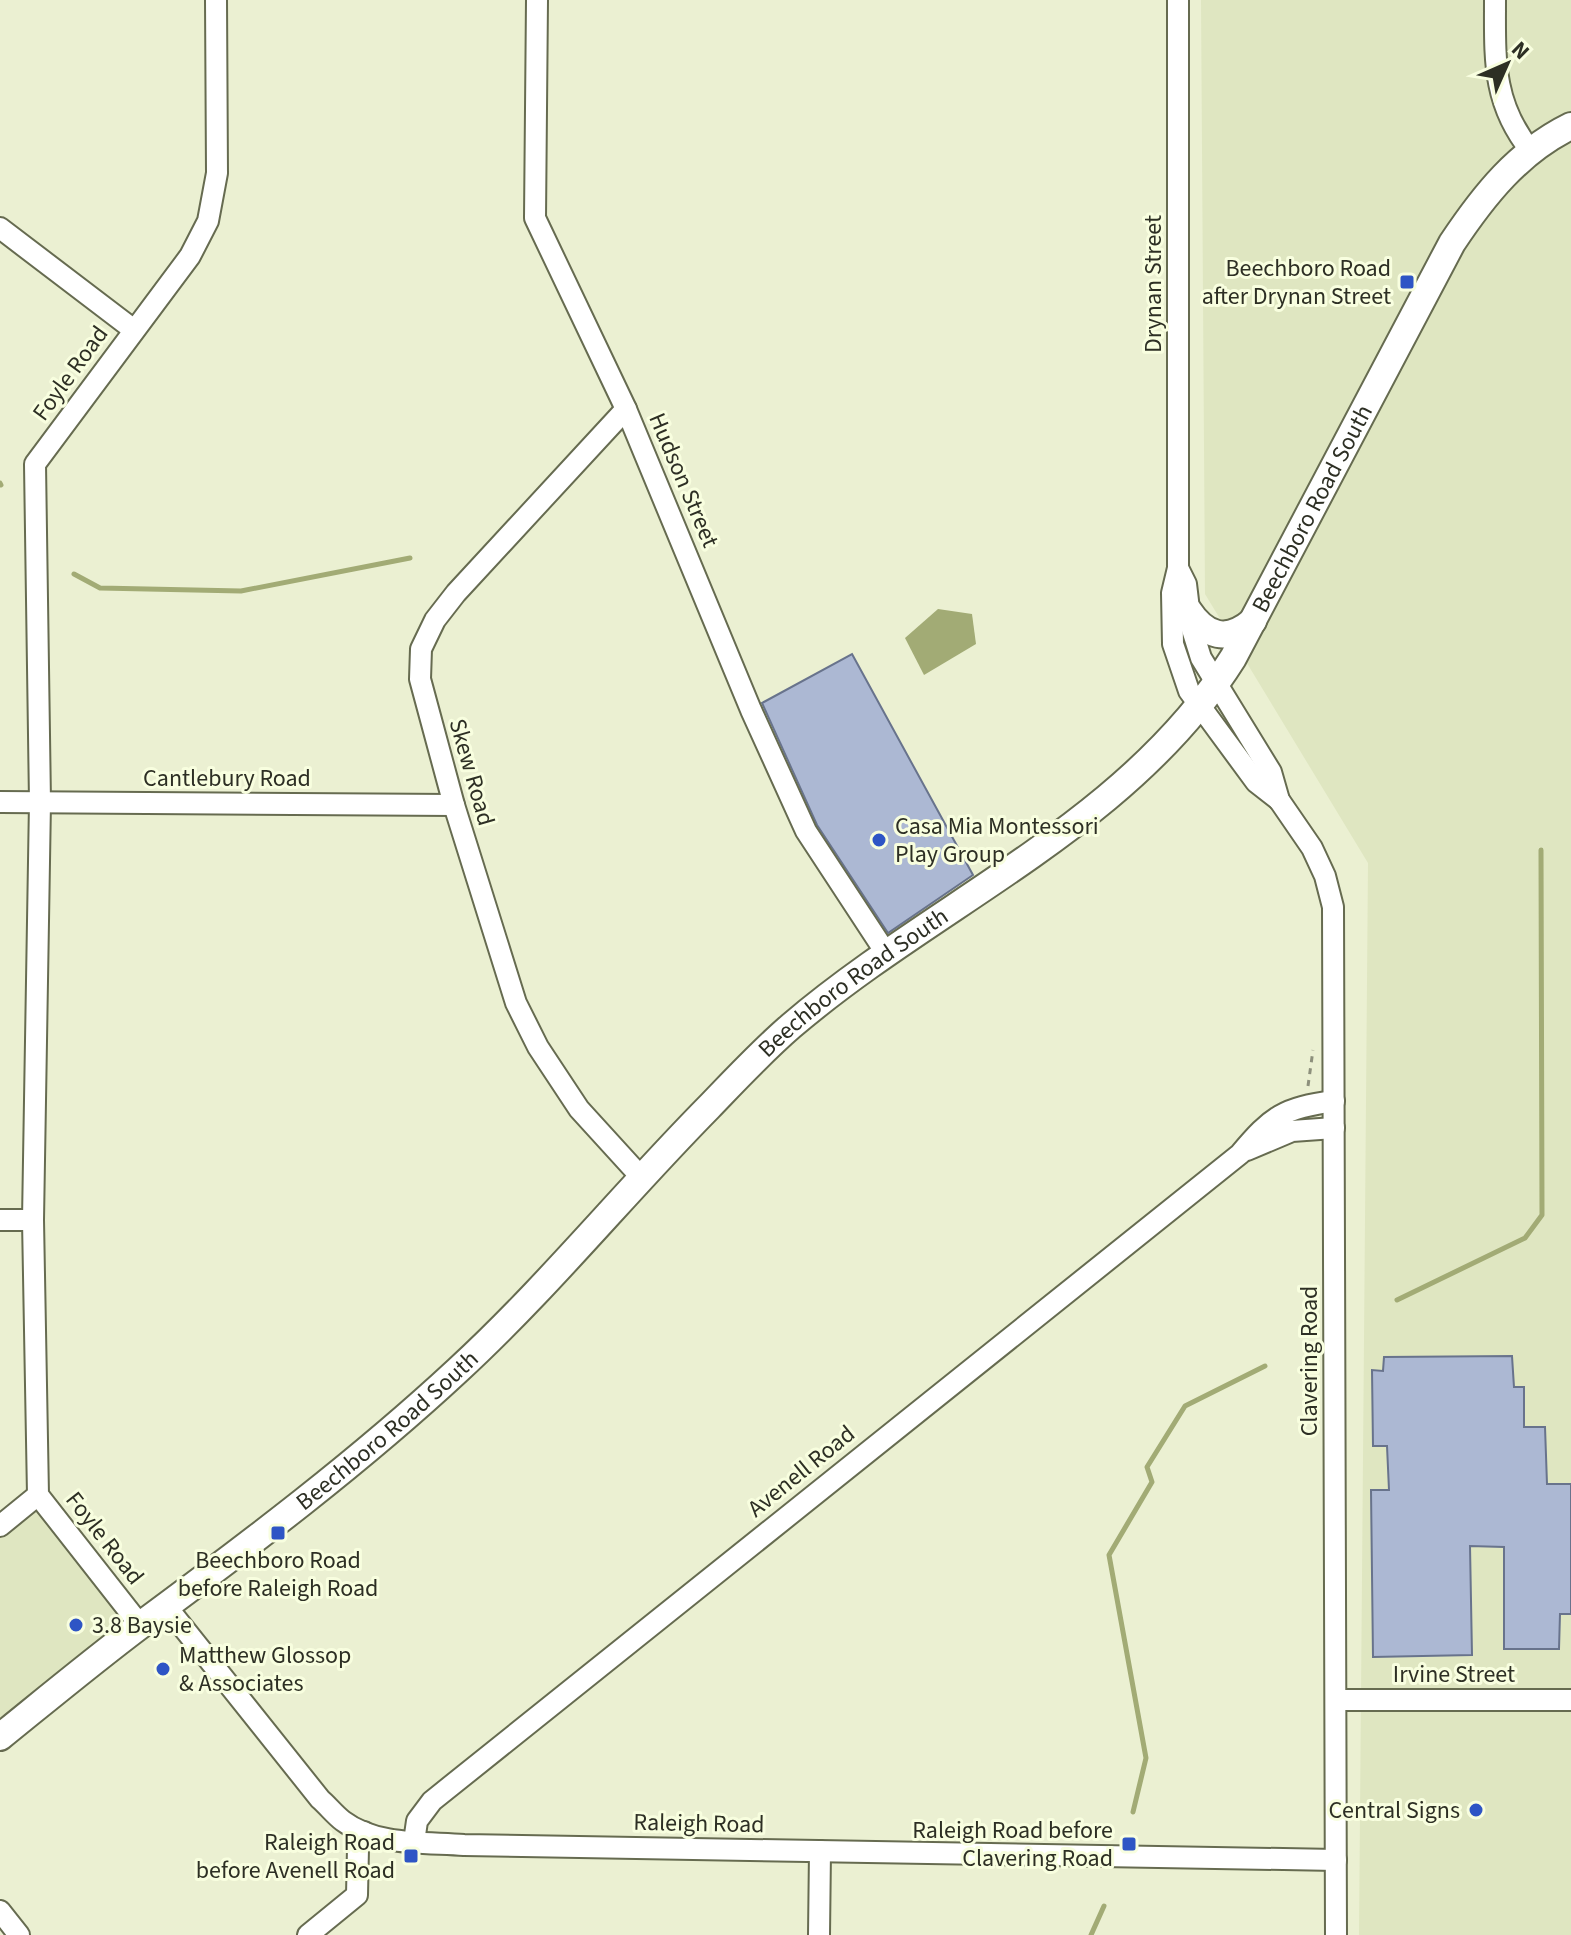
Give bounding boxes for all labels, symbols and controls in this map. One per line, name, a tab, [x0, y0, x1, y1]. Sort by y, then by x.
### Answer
north arrow	[1467, 24, 1547, 104]
text: N	[1504, 34, 1537, 67]
street label: Drynan Street	[1136, 215, 1171, 353]
place label: Beechboro Road after Drynan Street	[1202, 251, 1391, 314]
marker: Beechboro Road after Drynan Street	[1398, 273, 1416, 291]
street label: Foyle Road	[24, 319, 117, 428]
street label: Beechboro Road South	[1243, 399, 1382, 619]
street label: Hudson Street	[639, 407, 728, 553]
street label: Skew Road	[440, 715, 503, 830]
street label: Cantlebury Road	[143, 761, 311, 796]
place label: Casa Mia Montessori Play Group	[895, 809, 1099, 872]
marker: Casa Mia Montessori Play Group	[870, 831, 888, 849]
street label: Beechboro Road South	[750, 899, 955, 1066]
street label: Clavering Road	[1292, 1286, 1327, 1436]
street label: Beechboro Road South	[289, 1342, 487, 1519]
street label: Avenell Road	[740, 1417, 863, 1526]
street label: Foyle Road	[57, 1484, 152, 1592]
marker: Beechboro Road before Raleigh Road	[269, 1524, 287, 1542]
place label: Beechboro Road before Raleigh Road	[178, 1543, 378, 1606]
place label: 3.8 Baysie	[92, 1608, 192, 1643]
marker: 3.8 Baysie	[67, 1616, 85, 1634]
place label: Matthew Glossop & Associates	[179, 1638, 351, 1701]
street label: Irvine Street	[1393, 1657, 1515, 1692]
marker: Matthew Glossop & Associates	[154, 1660, 172, 1678]
place label: Central Signs	[1328, 1793, 1460, 1828]
marker: Central Signs	[1467, 1801, 1485, 1819]
street label: Raleigh Road	[633, 1805, 765, 1842]
place label: Raleigh Road before Clavering Road	[912, 1813, 1113, 1876]
place label: Raleigh Road before Avenell Road	[196, 1825, 395, 1888]
marker: Raleigh Road before Clavering Road	[1120, 1835, 1138, 1853]
marker: Raleigh Road before Avenell Road	[402, 1847, 420, 1865]

